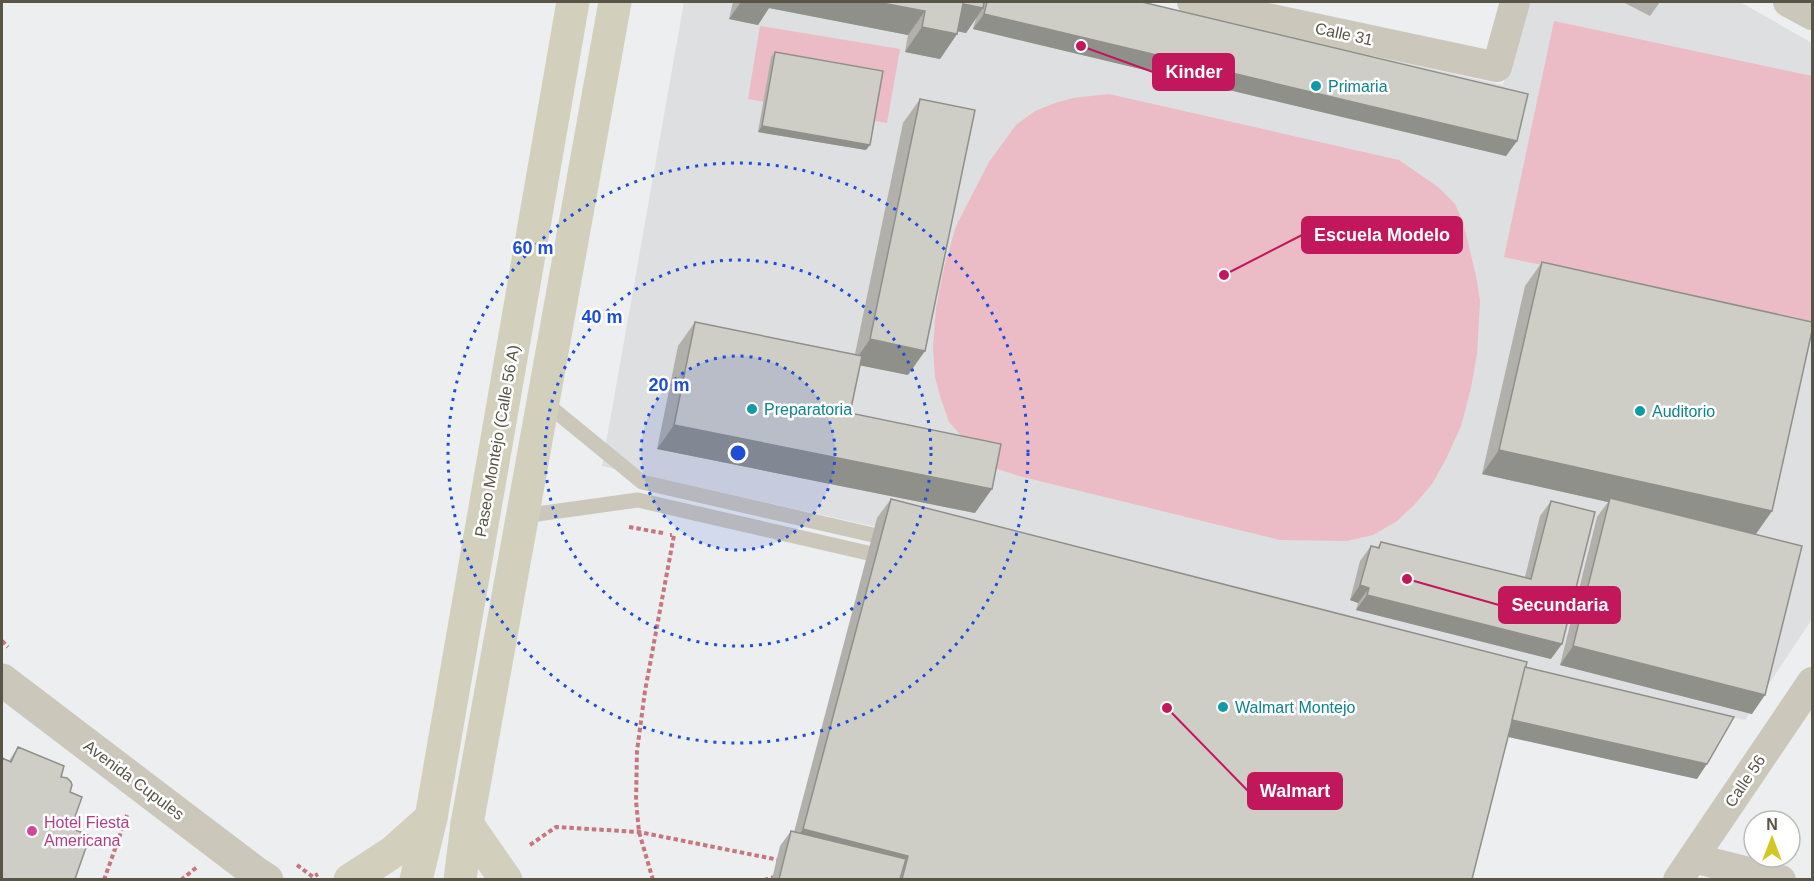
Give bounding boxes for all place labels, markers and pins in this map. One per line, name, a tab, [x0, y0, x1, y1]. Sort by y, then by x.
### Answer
callout: Kinder	[1153, 54, 1234, 90]
place label: Primaria	[1328, 78, 1388, 95]
marker: Primaria	[1309, 79, 1323, 93]
callout: Escuela Modelo	[1302, 217, 1462, 253]
place label: Preparatoria	[764, 401, 852, 418]
marker: Preparatoria	[745, 402, 759, 416]
place label: Auditorio	[1652, 403, 1715, 420]
marker: Auditorio	[1633, 404, 1647, 418]
centre of rings	[728, 443, 748, 463]
callout: Secundaria	[1499, 587, 1620, 623]
place label: Walmart Montejo	[1235, 699, 1355, 716]
marker: Walmart Montejo	[1216, 700, 1230, 714]
callout: Walmart	[1248, 773, 1342, 809]
place label: Hotel Fiesta Americana	[44, 814, 129, 849]
marker: Hotel Fiesta Americana	[25, 824, 39, 838]

